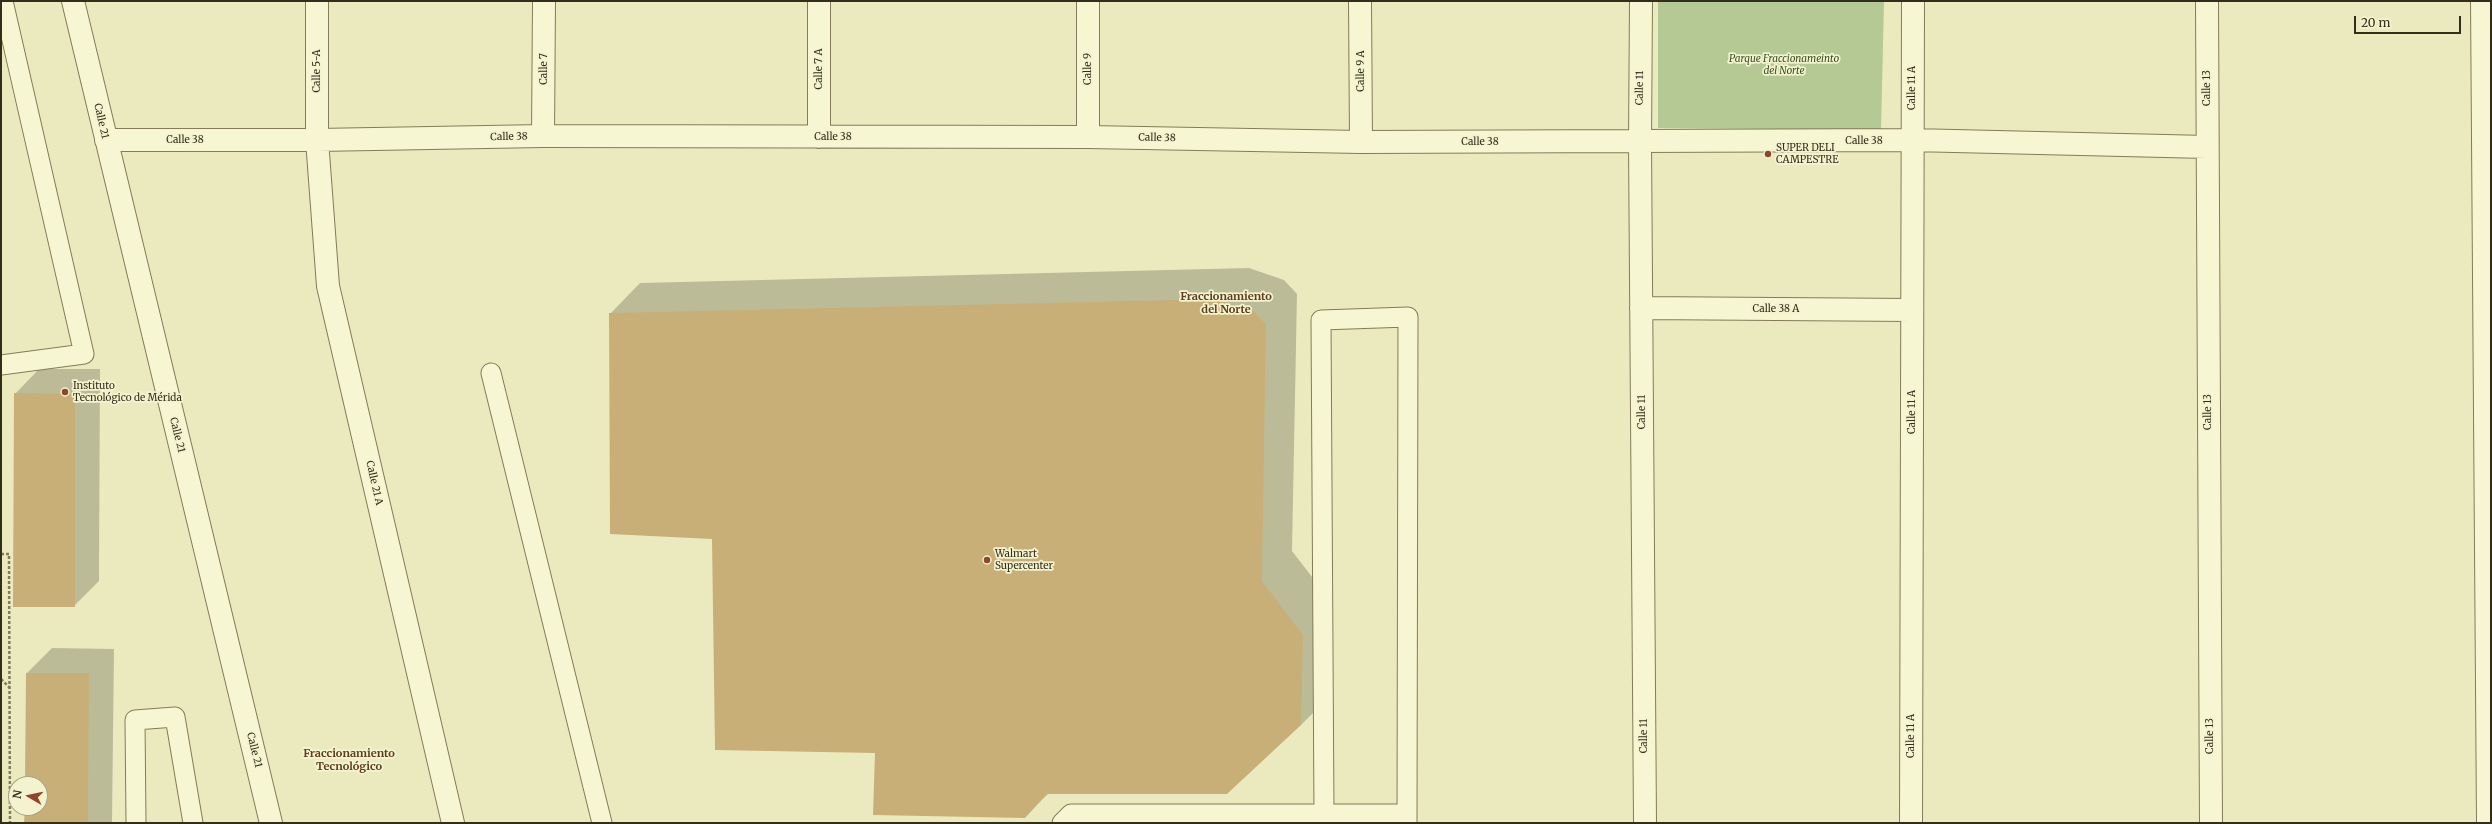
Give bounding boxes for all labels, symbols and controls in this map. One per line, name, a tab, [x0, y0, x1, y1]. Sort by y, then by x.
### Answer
scale bar	[2356, 8, 2463, 34]
text: 20 m	[2361, 15, 2390, 30]
street label: Calle 5-A	[311, 49, 323, 93]
street label: Calle 7 A	[813, 49, 825, 89]
street label: Calle 9 A	[1355, 50, 1367, 92]
street label: Calle 7	[538, 53, 550, 85]
street label: Calle 9	[1082, 53, 1094, 85]
park label: Parque Fraccionameinto del Norte	[1729, 53, 1839, 76]
street label: Calle 11 A	[1906, 66, 1918, 110]
street label: Calle 13	[2201, 70, 2213, 106]
street label: Calle 11	[1634, 71, 1646, 105]
street label: Calle 21	[91, 102, 111, 140]
street label: Calle 38	[490, 131, 528, 143]
street label: Calle 38	[814, 131, 852, 143]
street label: Calle 38	[1138, 132, 1176, 144]
street label: Calle 38	[166, 134, 204, 146]
street label: Calle 38	[1845, 135, 1883, 147]
street label: Calle 38	[1461, 136, 1499, 148]
place label: SUPER DELI CAMPESTRE	[1776, 142, 1839, 166]
marker: SUPER DELI CAMPESTRE	[1763, 149, 1773, 159]
district label: Fraccionamiento del Norte	[1180, 290, 1272, 316]
street label: Calle 38 A	[1753, 303, 1799, 315]
place label: Instituto Tecnológico de Mérida	[73, 380, 182, 404]
marker: Instituto Tecnológico de Mérida	[60, 387, 70, 397]
street label: Calle 11 A	[1906, 390, 1918, 434]
street label: Calle 13	[2202, 394, 2214, 430]
street label: Calle 11	[1636, 395, 1648, 429]
street label: Calle 21	[167, 416, 187, 454]
street label: Calle 21 A	[363, 460, 385, 506]
place label: Walmart Supercenter	[995, 548, 1053, 572]
marker: Walmart Supercenter	[982, 555, 992, 565]
street label: Calle 11 A	[1905, 714, 1917, 758]
street label: Calle 13	[2204, 718, 2216, 754]
street label: Calle 11	[1638, 719, 1650, 753]
street label: Calle 21	[244, 731, 264, 769]
district label: Fraccionamiento Tecnológico	[303, 747, 395, 773]
north arrow	[8, 776, 48, 816]
text: N	[10, 789, 25, 800]

